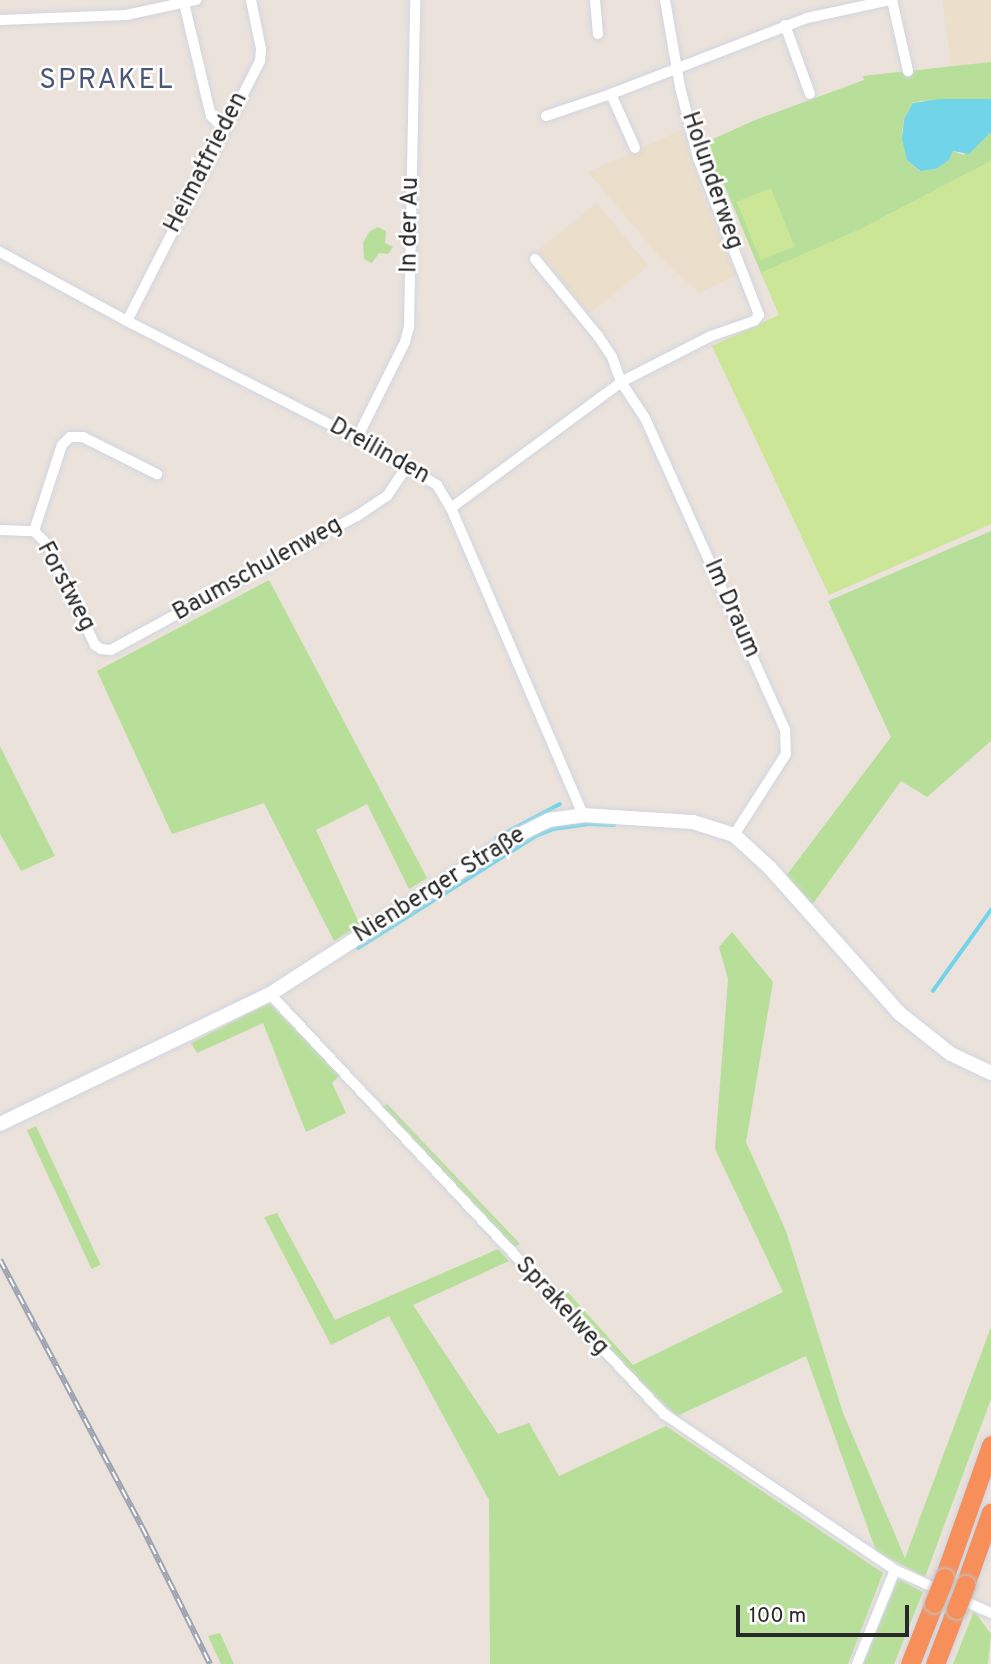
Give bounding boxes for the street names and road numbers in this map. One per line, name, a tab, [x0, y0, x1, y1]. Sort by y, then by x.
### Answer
street label: Heimatfrieden	[159, 88, 255, 238]
street label: Holunderweg	[674, 108, 748, 254]
street label: In der Au	[396, 176, 426, 274]
street label: Dreilinden	[324, 413, 434, 491]
street label: Baumschulenweg	[168, 512, 348, 628]
street label: Forstweg	[29, 537, 101, 637]
street label: Im Draum	[697, 555, 765, 663]
street label: Nienberger Straße	[349, 822, 531, 950]
street label: Sprakelweg	[508, 1252, 614, 1362]

